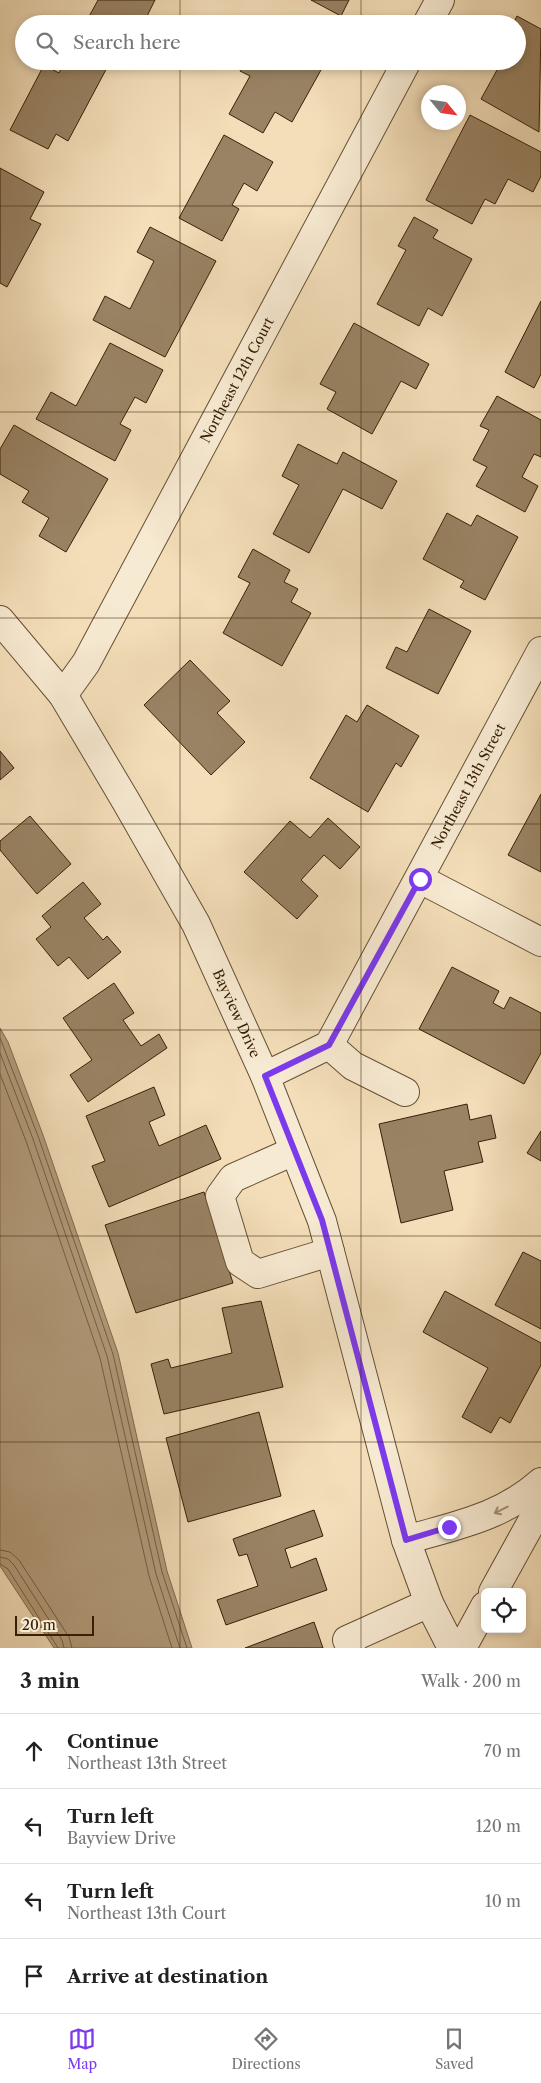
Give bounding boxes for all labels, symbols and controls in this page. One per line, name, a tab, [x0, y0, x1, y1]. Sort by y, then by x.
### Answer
search box	[15, 15, 526, 70]
icon: search	[33, 29, 61, 57]
text: Search here	[73, 31, 181, 54]
north arrow	[421, 85, 466, 130]
street label: Northeast 12th Court	[196, 314, 278, 446]
street label: Northeast 13th Street	[427, 720, 509, 852]
route start	[409, 868, 432, 891]
street label: Bayview Drive	[209, 966, 265, 1061]
one-way arrow	[494, 1506, 509, 1515]
route end	[438, 1516, 461, 1539]
map controls	[481, 1588, 526, 1633]
button: locate	[481, 1588, 526, 1633]
scale bar	[15, 1613, 94, 1636]
text: 20 m	[22, 1616, 56, 1634]
text: 3 min	[20, 1668, 80, 1693]
text: Walk · 200 m	[421, 1671, 521, 1691]
text: Continue	[67, 1730, 159, 1753]
icon: ahead	[20, 1737, 48, 1765]
text: 70 m	[484, 1741, 521, 1761]
text: Northeast 13th Street	[67, 1753, 227, 1773]
text: Turn left	[67, 1805, 154, 1828]
icon: left	[20, 1812, 48, 1840]
text: 120 m	[476, 1816, 521, 1836]
text: Bayview Drive	[67, 1828, 176, 1848]
text: Turn left	[67, 1880, 154, 1903]
icon: left	[20, 1887, 48, 1915]
text: 10 m	[485, 1891, 521, 1911]
text: Northeast 13th Court	[67, 1903, 226, 1923]
icon: arrive	[20, 1962, 48, 1990]
text: Arrive at destination	[67, 1965, 268, 1988]
tab: Map	[67, 2025, 97, 2073]
tab: Directions	[231, 2025, 301, 2073]
tab: Saved	[435, 2025, 474, 2073]

